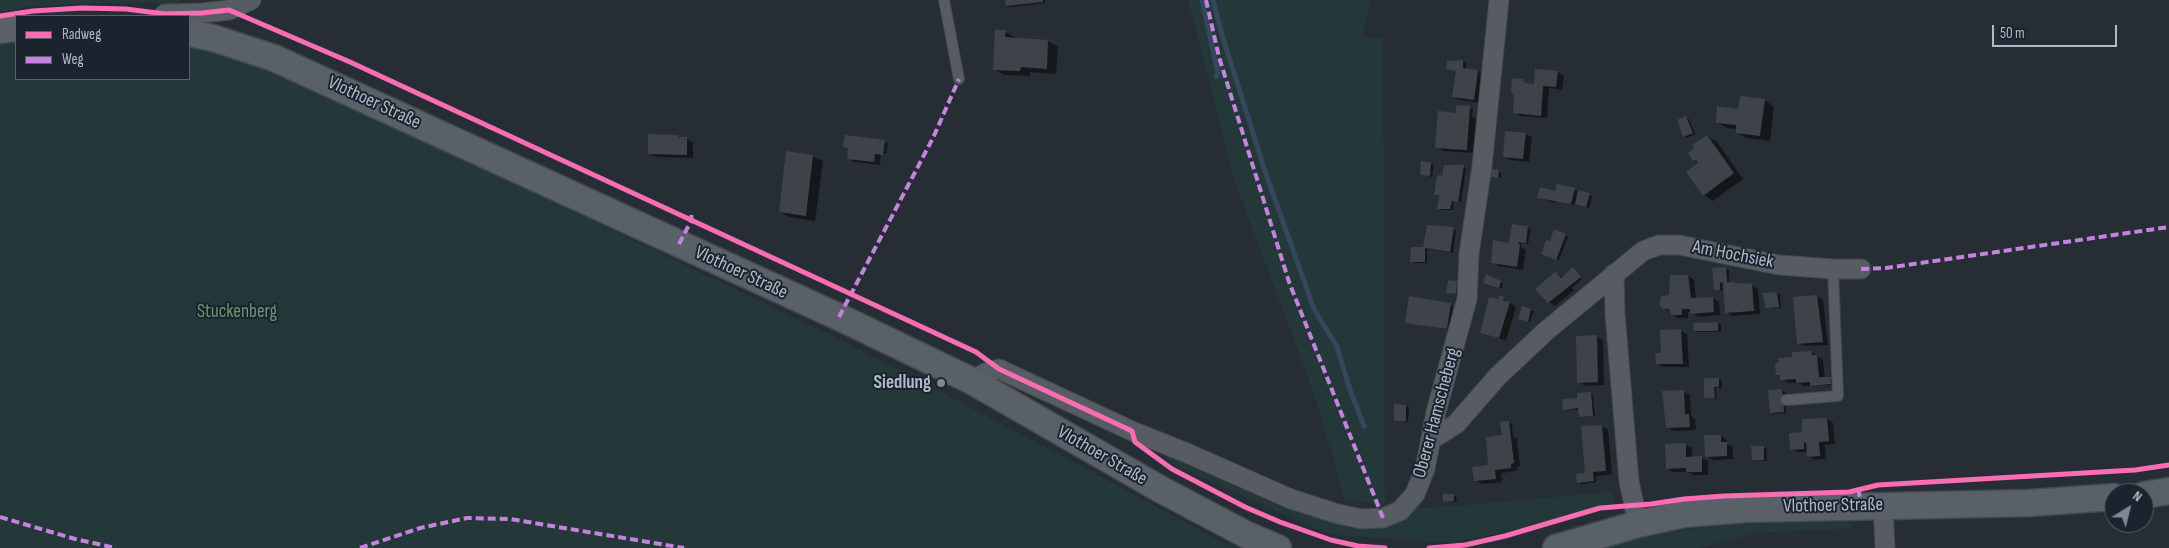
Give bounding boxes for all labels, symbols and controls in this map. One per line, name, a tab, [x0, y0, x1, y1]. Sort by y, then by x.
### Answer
legend	[15, 15, 190, 80]
scale bar	[1994, 15, 2119, 47]
text: 50 m	[2000, 24, 2025, 43]
text: Radweg	[62, 25, 101, 44]
text: Weg	[62, 50, 84, 69]
street label: Vlothoer Straße	[324, 72, 424, 134]
street label: Am Hochsiek	[1690, 236, 1776, 274]
street label: Vlothoer Straße	[691, 242, 791, 304]
park label: Stuckenberg	[197, 301, 277, 323]
street label: Oberer Hamscheberg	[1409, 346, 1465, 480]
place label: Siedlung	[874, 372, 931, 394]
marker: Siedlung	[935, 377, 947, 389]
street label: Vlothoer Straße	[1053, 421, 1151, 491]
north arrow	[2104, 483, 2154, 533]
text: N	[2129, 487, 2146, 505]
street label: Vlothoer Straße	[1783, 494, 1883, 518]

